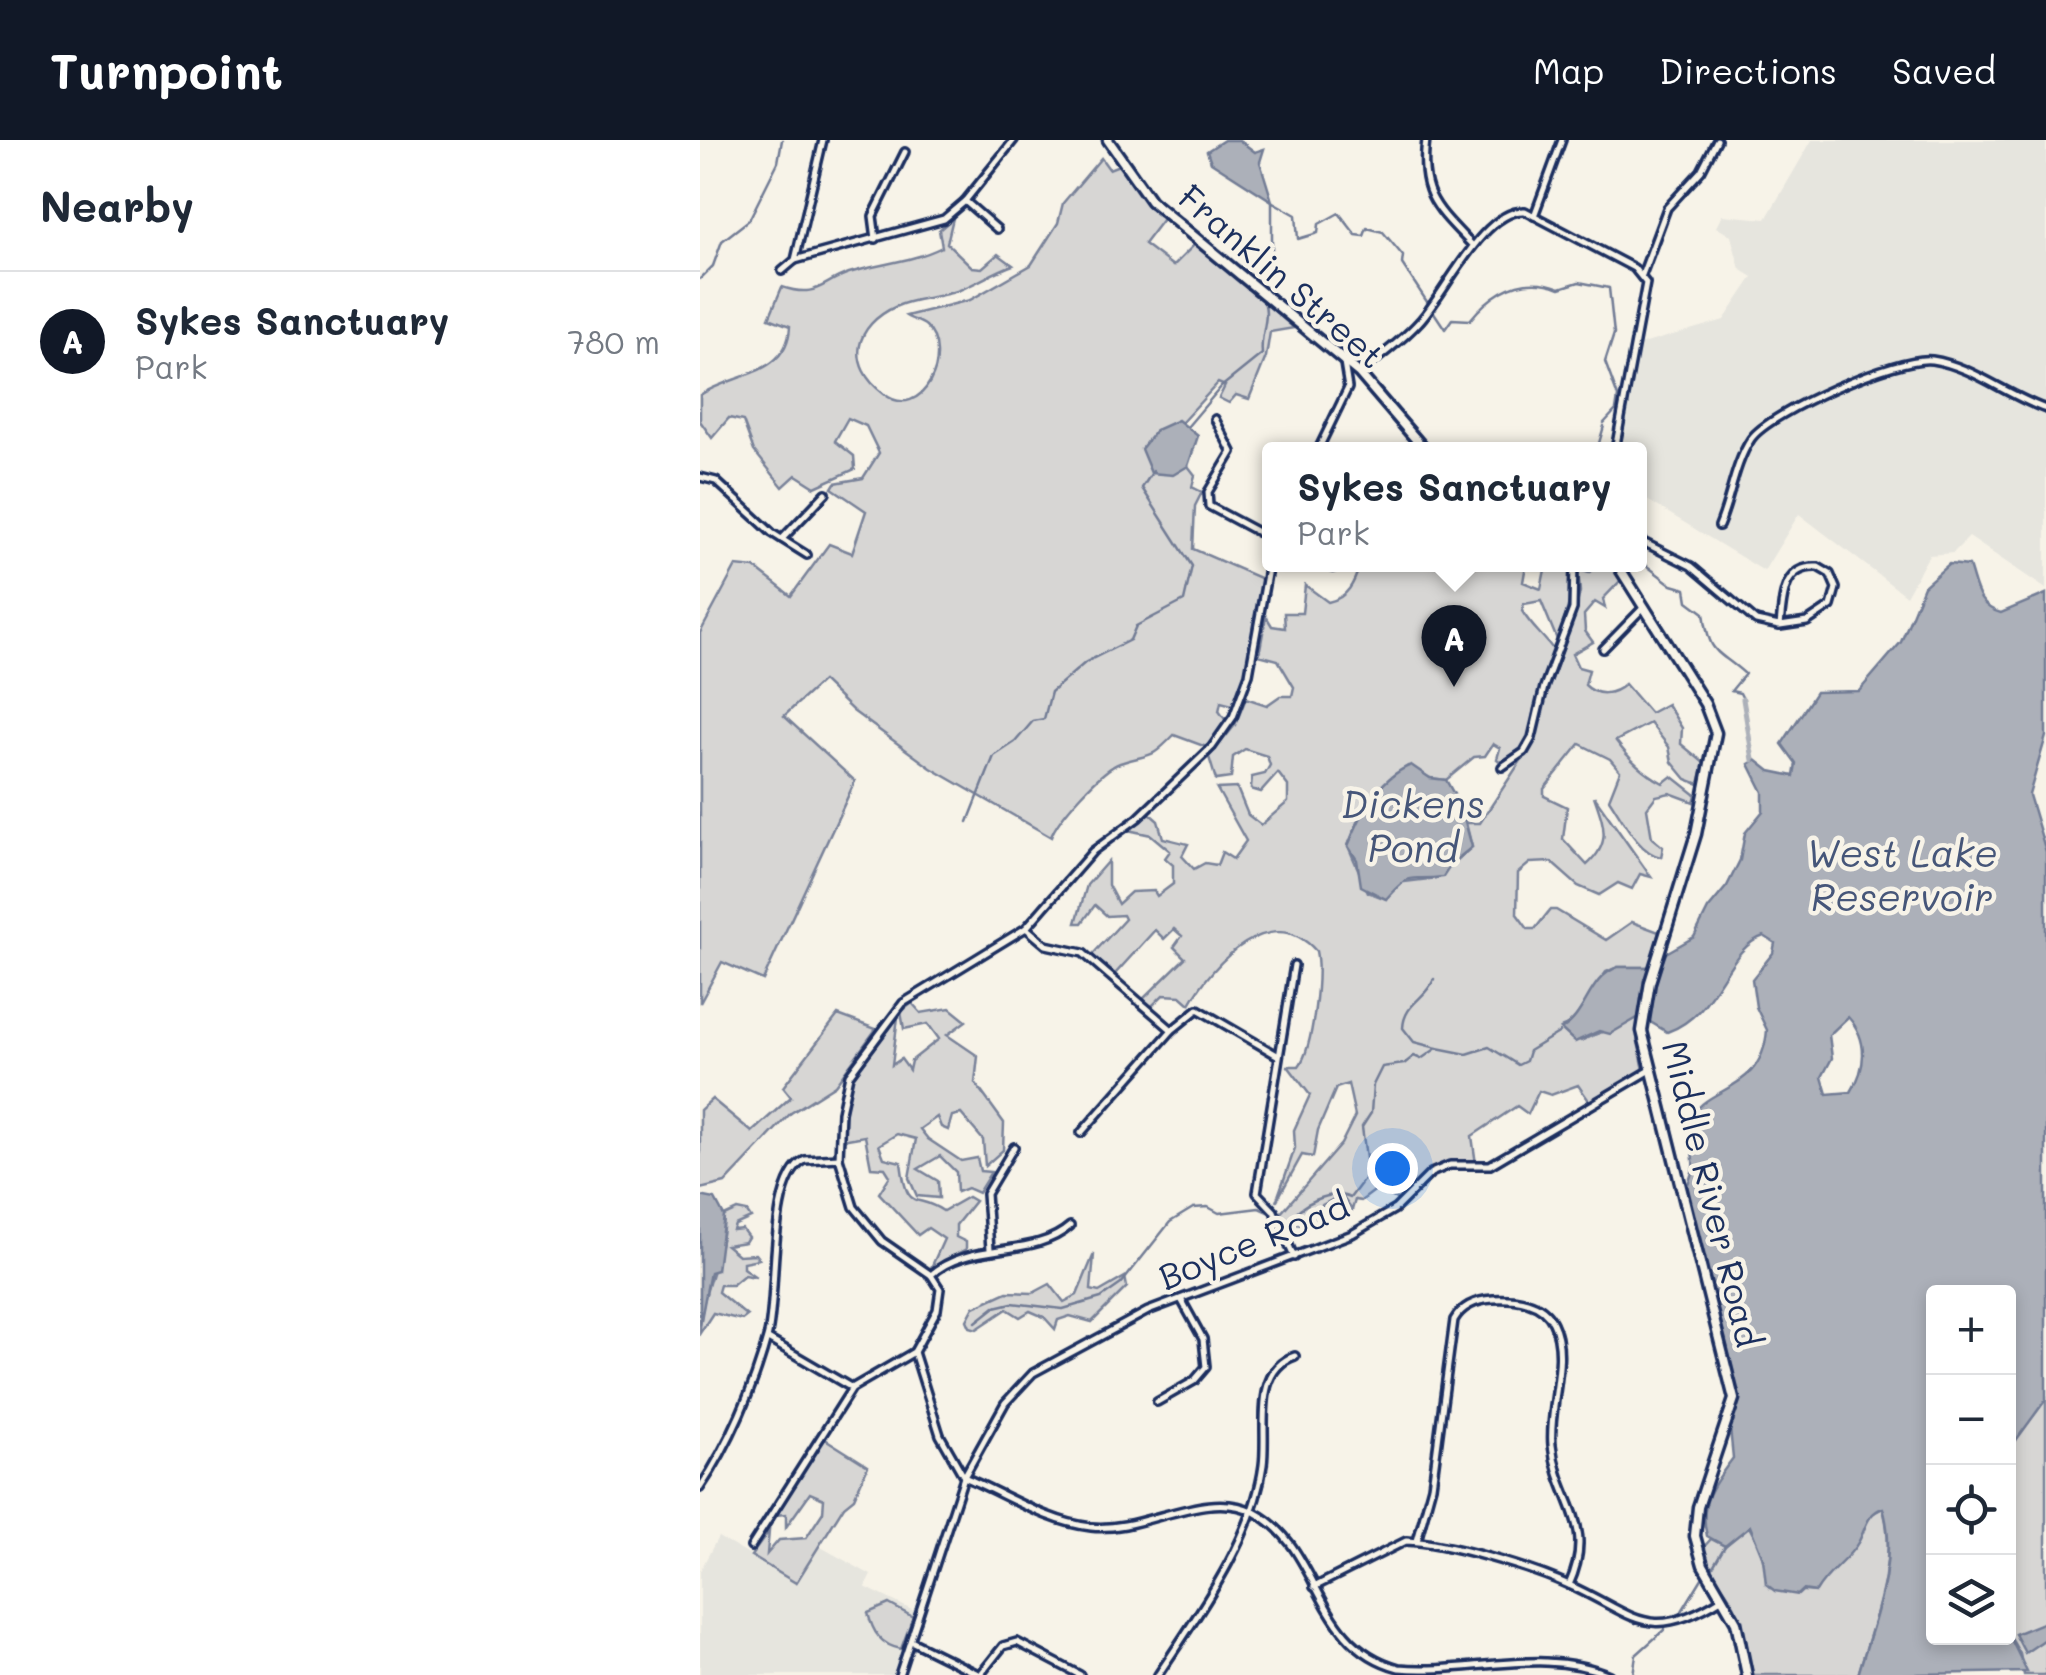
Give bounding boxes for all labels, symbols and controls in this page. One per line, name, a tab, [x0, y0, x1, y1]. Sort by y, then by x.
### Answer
text: Turnpoint	[50, 39, 283, 101]
text: Map	[1533, 47, 1604, 93]
text: Directions	[1659, 47, 1837, 93]
text: Saved	[1892, 47, 1996, 93]
street label: Franklin Street	[1170, 173, 1395, 378]
text: Nearby	[40, 178, 194, 233]
text: Sykes Sanctuary	[135, 295, 449, 345]
text: A	[61, 320, 84, 362]
text: 780 m	[567, 320, 660, 362]
text: Park	[135, 345, 208, 387]
popup	[1262, 442, 1647, 572]
text: Sykes Sanctuary	[1297, 461, 1612, 511]
text: Park	[1297, 511, 1370, 553]
pin: A	[1422, 604, 1486, 687]
water label: Dickens Pond	[1341, 778, 1485, 872]
water label: West Lake Reservoir	[1806, 827, 1998, 921]
street label: Middle River Road	[1653, 1036, 1773, 1351]
your location	[1367, 1143, 1418, 1194]
street label: Boyce Road	[1151, 1181, 1355, 1299]
map controls	[1926, 1285, 2016, 1645]
button: +	[1926, 1285, 2016, 1375]
button: −	[1926, 1375, 2016, 1465]
button: locate	[1926, 1465, 2016, 1555]
button: layers	[1926, 1555, 2016, 1645]

